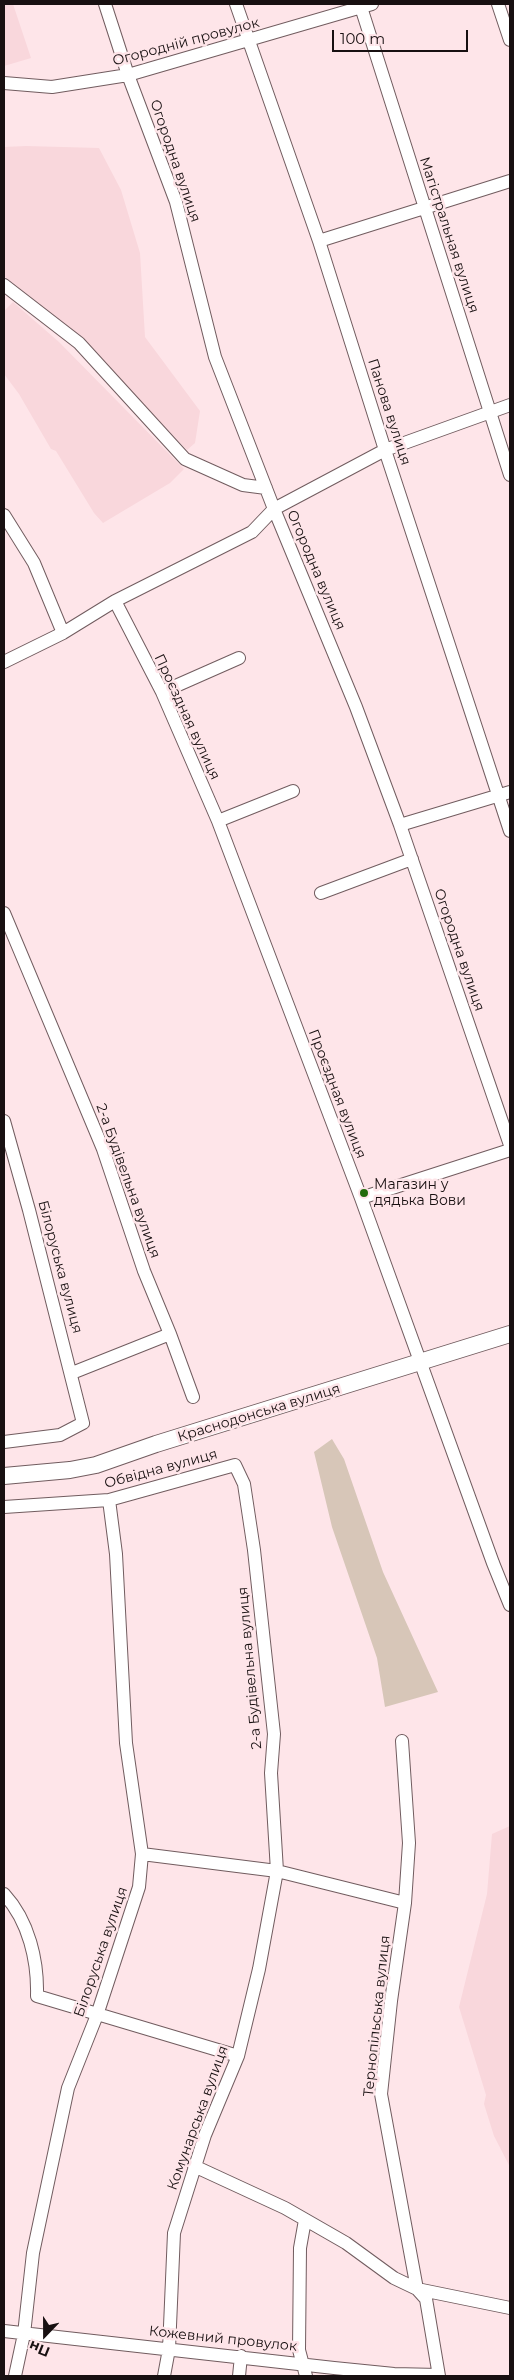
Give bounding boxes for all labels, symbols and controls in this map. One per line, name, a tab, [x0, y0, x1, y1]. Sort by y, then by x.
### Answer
street label: Огородній провулок	[111, 14, 261, 70]
scale bar	[334, 20, 470, 52]
text: 100 m	[340, 29, 385, 48]
street label: Огородна вулиця	[146, 97, 204, 225]
street label: Магістральная вулиця	[416, 155, 482, 315]
street label: Панова вулиця	[364, 357, 414, 467]
street label: Огородна вулиця	[283, 508, 349, 632]
street label: Проєздная вулиця	[150, 651, 224, 783]
street label: Огородна вулиця	[430, 886, 488, 1014]
street label: Проєздная вулиця	[305, 1027, 369, 1161]
street label: 2-а Будівельна вулиця	[92, 1102, 164, 1260]
place label: Магазин у дядька Вови	[374, 1177, 466, 1210]
marker: Магазин у дядька Вови	[358, 1187, 370, 1199]
street label: Білоруська вулиця	[34, 1199, 86, 1335]
street label: Краснодонська вулиця	[176, 1380, 342, 1446]
street label: Обвідна вулиця	[103, 1446, 219, 1492]
street label: 2-а Будівельна вулиця	[235, 1586, 265, 1750]
street label: Білоруська вулиця	[71, 1885, 131, 2019]
street label: Тернопільська вулиця	[360, 1934, 394, 2098]
street label: Комунарська вулиця	[164, 2043, 232, 2193]
north arrow	[20, 2310, 70, 2360]
street label: Кожевний провулок	[148, 2323, 298, 2355]
text: Пн	[26, 2337, 53, 2361]

